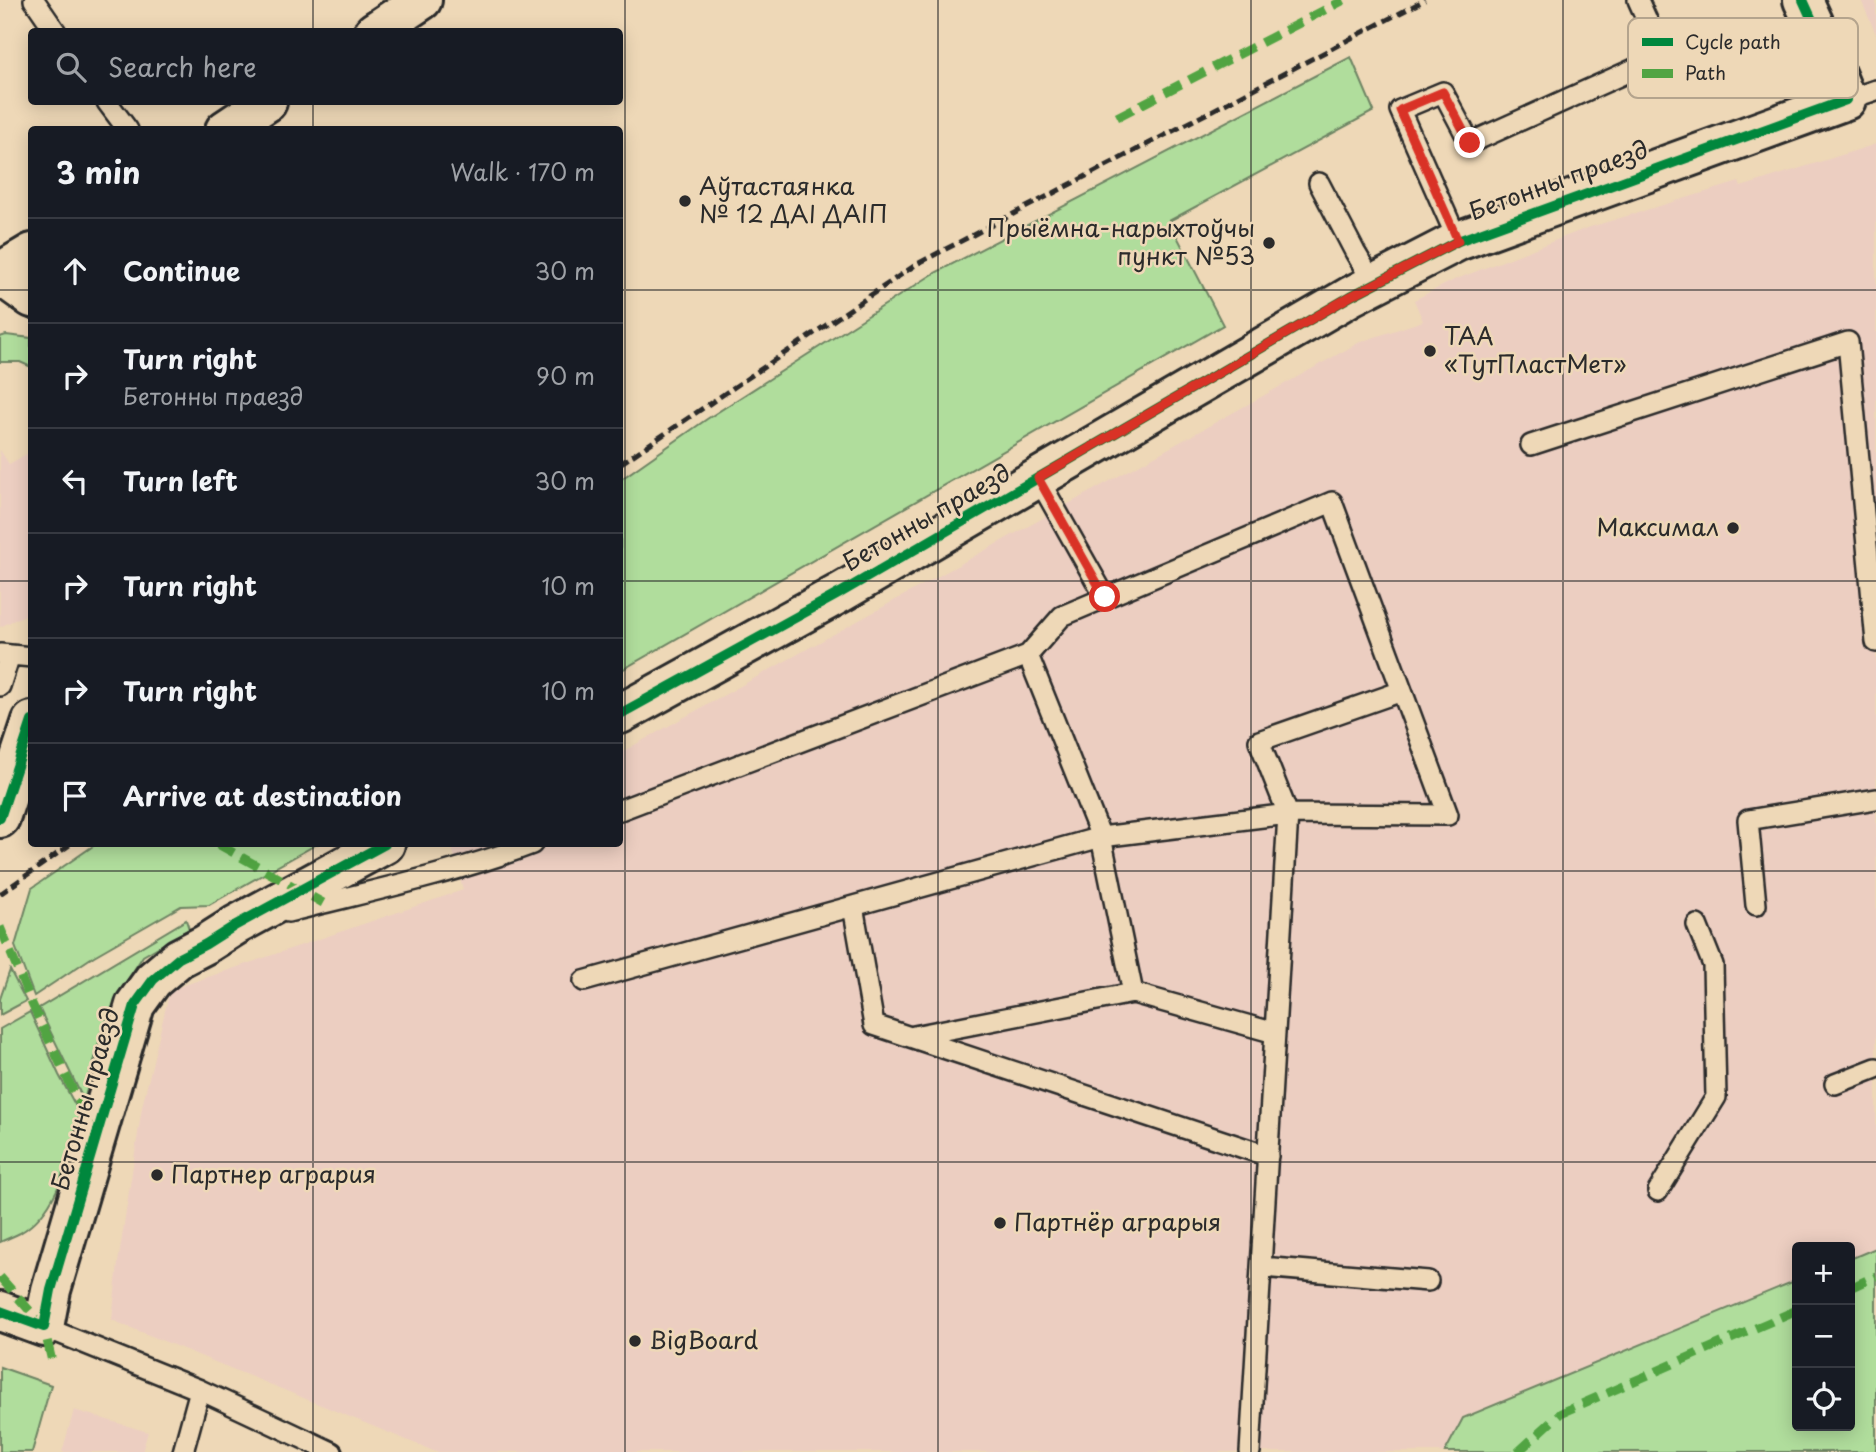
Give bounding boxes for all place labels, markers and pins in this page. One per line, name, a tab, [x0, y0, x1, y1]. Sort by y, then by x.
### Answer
place label: Аўтастаянка № 12 ДАІ ДАІП	[699, 167, 888, 231]
marker: Аўтастаянка № 12 ДАІ ДАІП	[677, 193, 693, 209]
place label: Прыёмна-нарыхтоўчы пункт №53	[986, 209, 1255, 273]
marker: Прыёмна-нарыхтоўчы пункт №53	[1261, 235, 1277, 251]
place label: ТАА «ТутПластМет»	[1444, 317, 1627, 381]
marker: ТАА «ТутПластМет»	[1422, 343, 1438, 359]
place label: Максимал	[1597, 508, 1719, 544]
marker: Максимал	[1725, 520, 1741, 536]
place label: Партнер агрария	[171, 1155, 376, 1191]
marker: Партнер агрария	[149, 1167, 165, 1183]
place label: Партнёр аграрыя	[1014, 1203, 1221, 1239]
marker: Партнёр аграрыя	[992, 1215, 1008, 1231]
place label: BigBoard	[649, 1321, 758, 1357]
marker: BigBoard	[627, 1333, 643, 1349]

